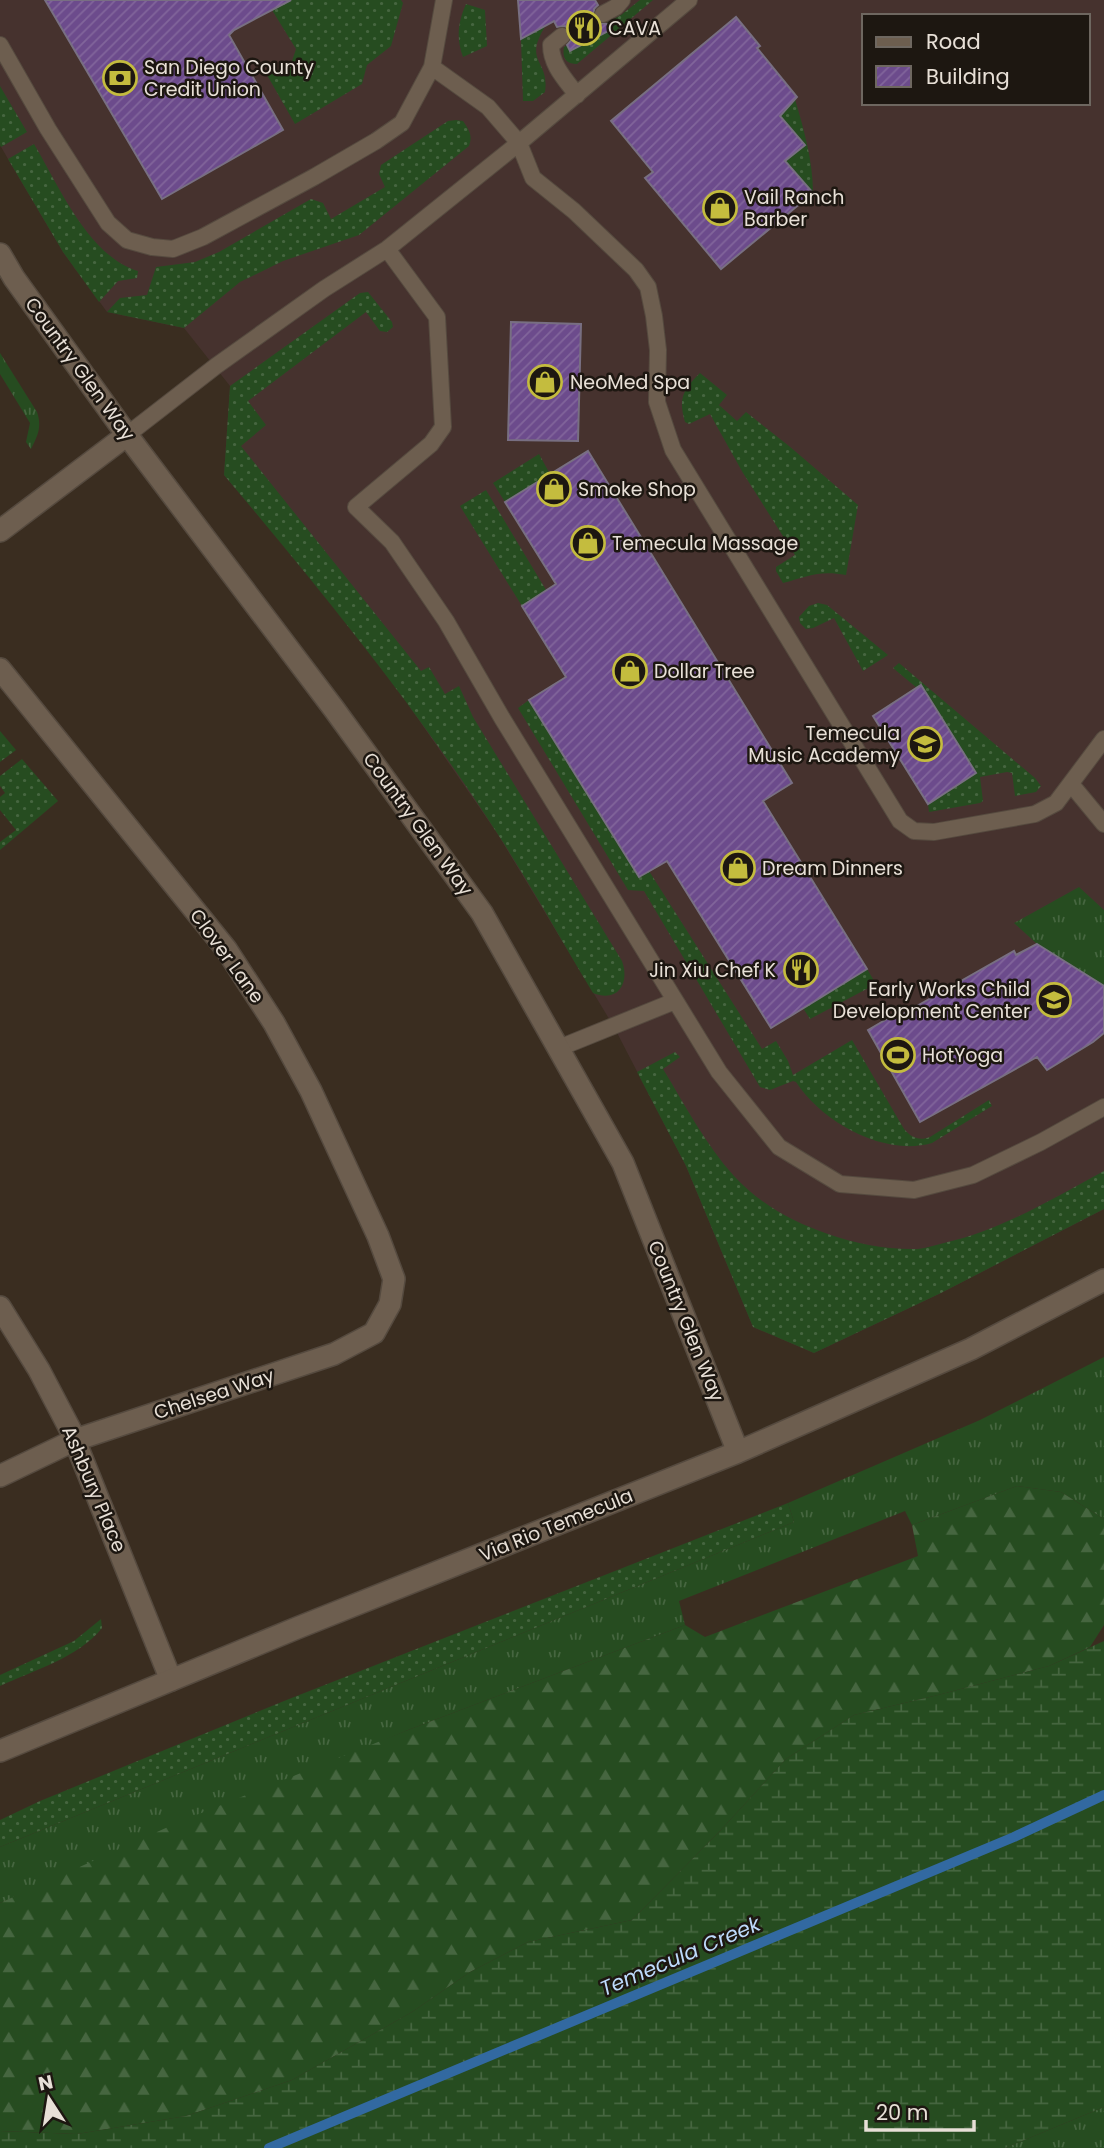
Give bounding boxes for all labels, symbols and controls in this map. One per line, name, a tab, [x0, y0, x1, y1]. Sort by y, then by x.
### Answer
restaurant icon: CAVA	[565, 9, 603, 47]
legend	[862, 14, 1090, 105]
place label: CAVA	[608, 15, 661, 42]
text: Road	[926, 27, 981, 56]
place label: San Diego County Credit Union	[144, 54, 314, 103]
bank icon: San Diego County Credit Union	[101, 59, 139, 97]
text: Building	[926, 62, 1010, 91]
place label: Vail Ranch Barber	[744, 184, 844, 233]
shop icon: Vail Ranch Barber	[701, 189, 739, 227]
street label: Country Glen Way	[19, 292, 141, 447]
shop icon: NeoMed Spa	[526, 363, 564, 401]
place label: NeoMed Spa	[570, 369, 690, 396]
shop icon: Smoke Shop	[535, 470, 573, 508]
place label: Smoke Shop	[578, 476, 696, 503]
shop icon: Temecula Massage	[569, 524, 607, 562]
place label: Temecula Massage	[612, 530, 798, 557]
shop icon: Dollar Tree	[611, 652, 649, 690]
place label: Dollar Tree	[654, 658, 755, 685]
place label: Temecula Music Academy	[748, 720, 900, 769]
school or university icon: Temecula Music Academy	[906, 725, 944, 763]
street label: Country Glen Way	[357, 747, 479, 902]
shop icon: Dream Dinners	[719, 849, 757, 887]
place label: Dream Dinners	[762, 855, 903, 882]
street label: Clover Lane	[183, 903, 271, 1009]
restaurant icon: Jin Xiu Chef K	[782, 951, 820, 989]
place label: Jin Xiu Chef K	[649, 957, 776, 984]
place label: Early Works Child Development Center	[833, 976, 1030, 1025]
school or university icon: Early Works Child Development Center	[1035, 981, 1073, 1019]
sports icon: HotYoga	[879, 1036, 917, 1074]
place label: HotYoga	[922, 1042, 1003, 1069]
street label: Country Glen Way	[641, 1236, 731, 1406]
street label: Chelsea Way	[150, 1362, 278, 1426]
street label: Ashbury Place	[55, 1422, 133, 1556]
street label: Via Rio Temecula	[475, 1482, 637, 1568]
water label: Temecula Creek	[595, 1909, 766, 2003]
north arrow	[14, 2064, 84, 2134]
text: N	[36, 2068, 55, 2098]
scale bar	[866, 2088, 974, 2132]
text: 20 m	[876, 2098, 929, 2127]

